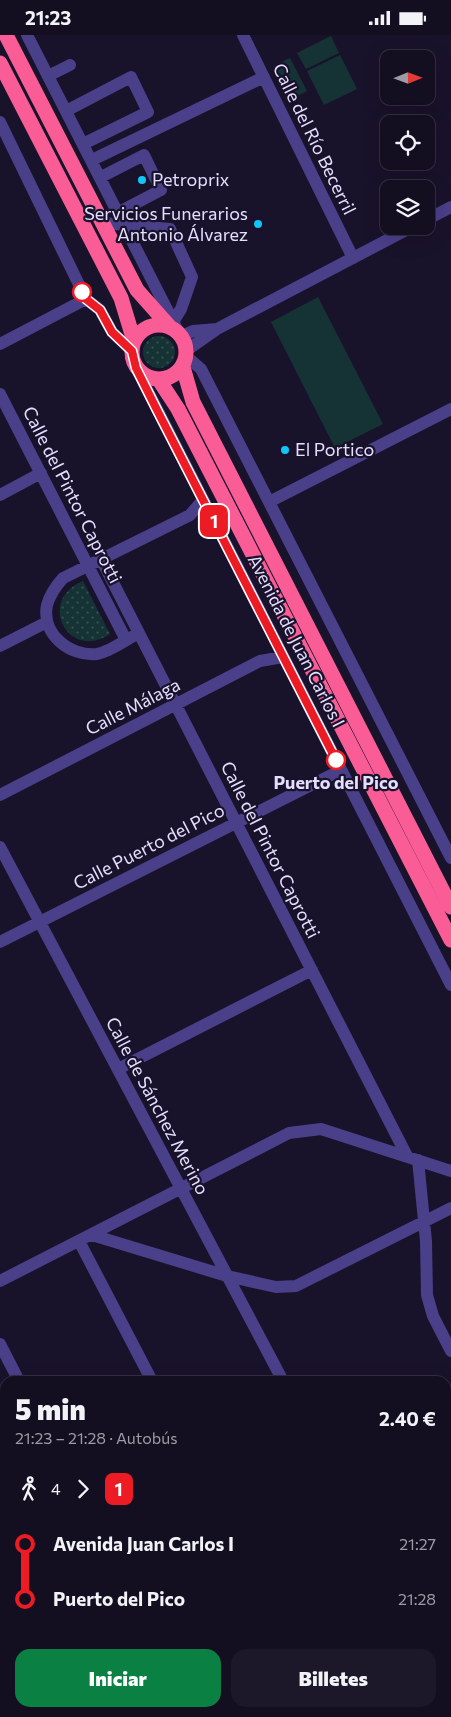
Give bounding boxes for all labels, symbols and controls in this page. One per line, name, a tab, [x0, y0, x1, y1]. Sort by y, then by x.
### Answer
text: 21:23	[25, 6, 71, 29]
north arrow	[380, 50, 435, 105]
map controls	[380, 50, 435, 235]
street label: Calle del Río Becerril	[269, 59, 361, 218]
button: locate	[380, 115, 435, 170]
place label: Petroprix	[152, 168, 230, 190]
marker: Petroprix	[136, 174, 148, 186]
button: layers	[380, 180, 435, 235]
place label: Servicios Funerarios Antonio Álvarez	[84, 202, 248, 245]
marker: Servicios Funerarios Antonio Álvarez	[252, 218, 264, 230]
unlabelled marker	[72, 282, 92, 302]
street label: Calle del Pintor Caprotti	[19, 402, 127, 587]
place label: El Portico	[295, 438, 374, 460]
marker: El Portico	[279, 444, 291, 456]
line badge: 1	[198, 505, 230, 537]
text: 1	[210, 510, 218, 532]
street label: Avenida de Juan Carlos I	[244, 551, 350, 731]
street label: Calle Málaga	[82, 673, 184, 739]
marker: Puerto del Pico	[326, 750, 346, 770]
street label: Calle del Pintor Caprotti	[217, 757, 325, 942]
place label: Puerto del Pico	[273, 771, 399, 793]
street label: Calle Puerto del Pico	[69, 798, 228, 894]
street label: Calle de Sánchez Merino	[102, 1013, 214, 1198]
text: 5 min	[15, 1392, 86, 1426]
text: 2.40 €	[379, 1407, 436, 1430]
text: 21:23 – 21:28 · Autobús	[15, 1428, 177, 1447]
icon: walk	[15, 1475, 43, 1503]
icon: forward	[69, 1475, 97, 1503]
text: 1	[115, 1478, 123, 1500]
text: 4	[51, 1479, 61, 1498]
text: Avenida Juan Carlos I	[53, 1532, 234, 1555]
text: 21:27	[399, 1534, 436, 1553]
text: Puerto del Pico	[53, 1587, 185, 1610]
text: 21:28	[398, 1589, 436, 1608]
button: Iniciar	[15, 1649, 221, 1707]
button: Billetes	[231, 1649, 436, 1707]

